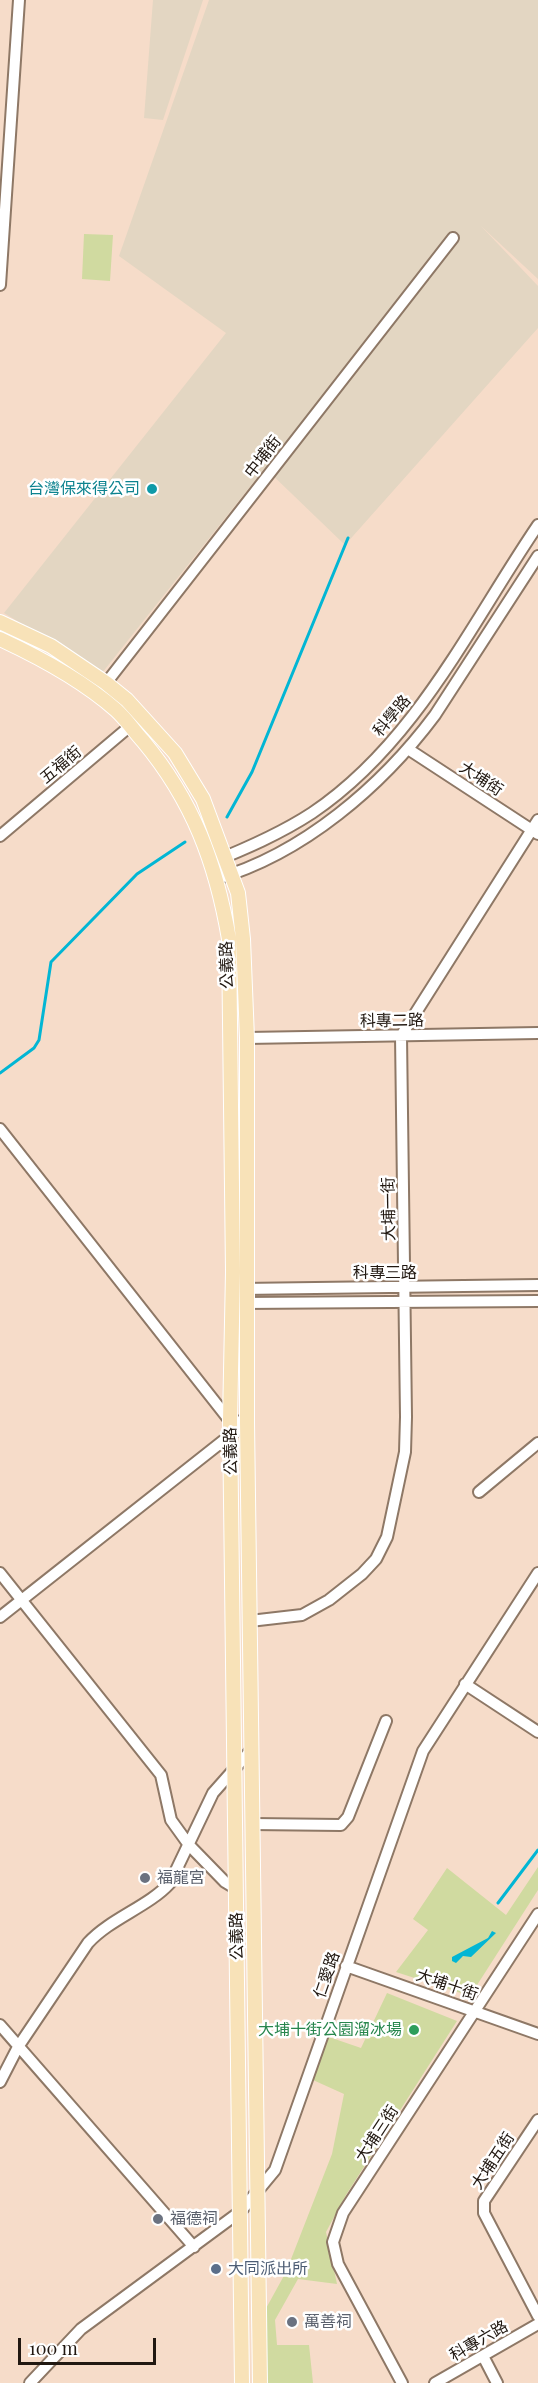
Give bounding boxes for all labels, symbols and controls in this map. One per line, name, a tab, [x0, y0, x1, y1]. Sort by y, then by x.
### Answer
street label: 中埔街	[241, 432, 285, 482]
place label: 台灣保來得公司	[28, 479, 140, 499]
marker: 台灣保來得公司	[145, 482, 159, 496]
street label: 科學路	[369, 691, 415, 741]
street label: 五福街	[36, 742, 86, 788]
street label: 大埔街	[456, 758, 506, 800]
street label: 公義路	[217, 941, 237, 989]
street label: 科專二路	[360, 1011, 424, 1031]
street label: 大埔一街	[379, 1177, 399, 1241]
street label: 科專三路	[353, 1263, 417, 1283]
street label: 公義路	[221, 1427, 241, 1475]
place label: 福龍宮	[157, 1868, 205, 1888]
marker: 福龍宮	[138, 1871, 152, 1885]
street label: 公義路	[227, 1912, 247, 1960]
street label: 仁愛路	[310, 1949, 344, 2001]
street label: 大埔十街	[414, 1966, 480, 2004]
place label: 大埔十街公園溜冰場	[258, 2020, 402, 2040]
marker: 大埔十街公園溜冰場	[407, 2023, 421, 2037]
street label: 大埔三街	[352, 2102, 402, 2166]
street label: 大埔五街	[468, 2129, 518, 2193]
place label: 福德祠	[170, 2209, 218, 2229]
marker: 福德祠	[151, 2212, 165, 2226]
place label: 大同派出所	[228, 2259, 308, 2279]
marker: 大同派出所	[209, 2262, 223, 2276]
place label: 萬善祠	[304, 2312, 352, 2332]
marker: 萬善祠	[285, 2315, 299, 2329]
street label: 科專六路	[446, 2317, 512, 2365]
scale bar	[21, 2326, 159, 2364]
text: 100 m	[29, 2336, 78, 2360]

